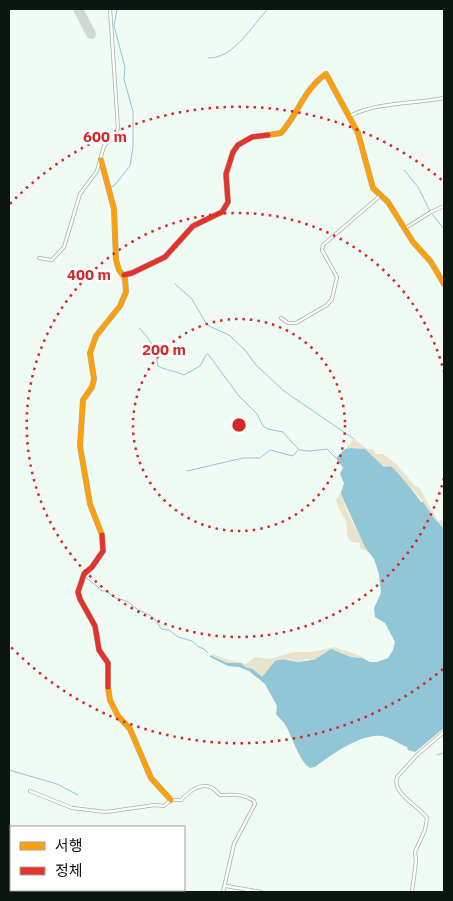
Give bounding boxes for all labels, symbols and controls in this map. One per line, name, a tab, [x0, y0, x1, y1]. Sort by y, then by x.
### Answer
text: 600 m	[83, 127, 127, 146]
text: 400 m	[67, 265, 111, 284]
text: 200 m	[142, 340, 186, 359]
centre of rings	[230, 416, 248, 434]
legend	[10, 826, 185, 891]
text: 서행	[55, 836, 83, 855]
text: 정체	[55, 861, 83, 880]

